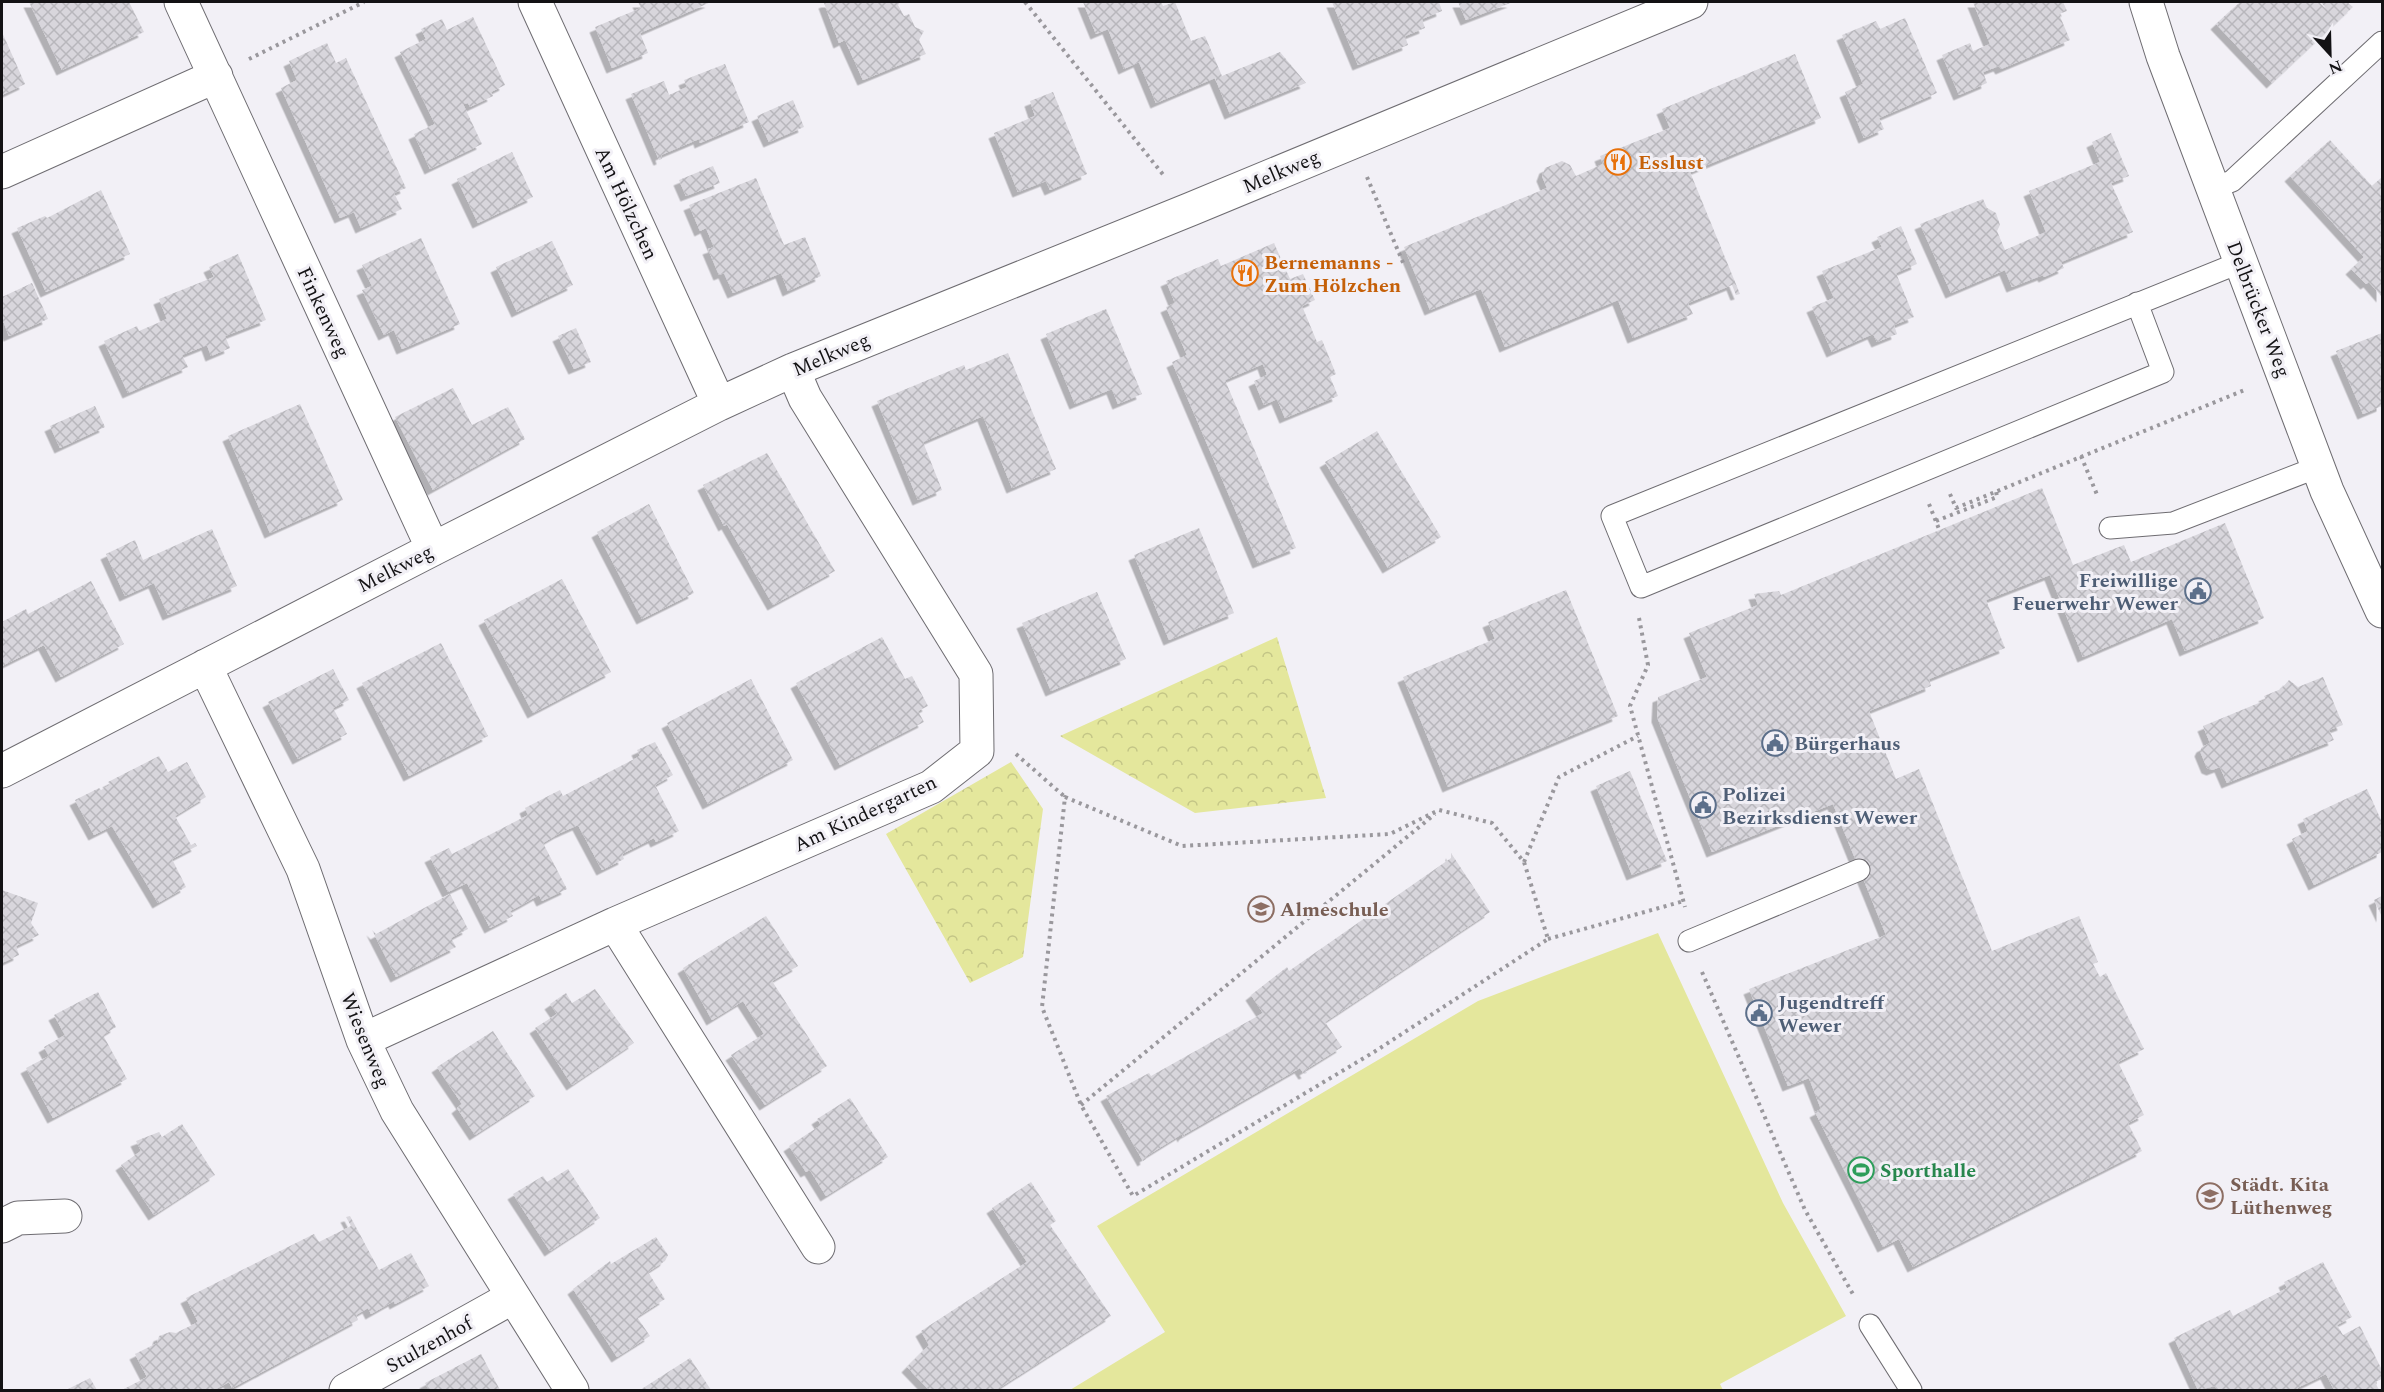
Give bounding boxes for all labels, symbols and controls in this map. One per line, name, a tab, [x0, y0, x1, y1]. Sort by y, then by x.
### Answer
north arrow	[2300, 24, 2360, 84]
text: N	[2325, 53, 2346, 81]
street label: Am Hölzchen	[587, 142, 665, 265]
street label: Melkweg	[1238, 142, 1325, 202]
restaurant icon: Esslust	[1603, 147, 1633, 177]
place label: Esslust	[1638, 148, 1704, 178]
street label: Delbrücker Weg	[2218, 237, 2298, 382]
place label: Bernemanns - Zum Hölzchen	[1264, 248, 1401, 301]
restaurant icon: Bernemanns - Zum Hölzchen	[1230, 258, 1260, 288]
street label: Finkenweg	[289, 262, 357, 363]
street label: Melkweg	[788, 325, 875, 385]
street label: Melkweg	[352, 537, 439, 601]
place label: Freiwillige Feuerwehr Wewer	[2012, 566, 2178, 619]
public building icon: Freiwillige Feuerwehr Wewer	[2183, 576, 2213, 606]
public building icon: Bürgerhaus	[1760, 728, 1790, 758]
place label: Bürgerhaus	[1794, 729, 1901, 759]
street label: Am Kindergarten	[789, 768, 942, 860]
place label: Polizei Bezirksdienst Wewer	[1722, 780, 1918, 833]
public building icon: Polizei Bezirksdienst Wewer	[1688, 790, 1718, 820]
school or university icon: Almeschule	[1246, 894, 1276, 924]
place label: Almeschule	[1280, 895, 1389, 925]
street label: Wiesenweg	[332, 988, 398, 1093]
place label: Jugendtreff Wewer	[1778, 988, 1885, 1041]
public building icon: Jugendtreff Wewer	[1744, 998, 1774, 1028]
sports icon: Sporthalle	[1846, 1155, 1876, 1185]
place label: Sporthalle	[1880, 1156, 1976, 1186]
place label: Städt. Kita Lüthenweg	[2230, 1170, 2332, 1223]
school or university icon: Städt. Kita Lüthenweg	[2195, 1181, 2225, 1211]
street label: Stulzenhof	[381, 1308, 480, 1381]

